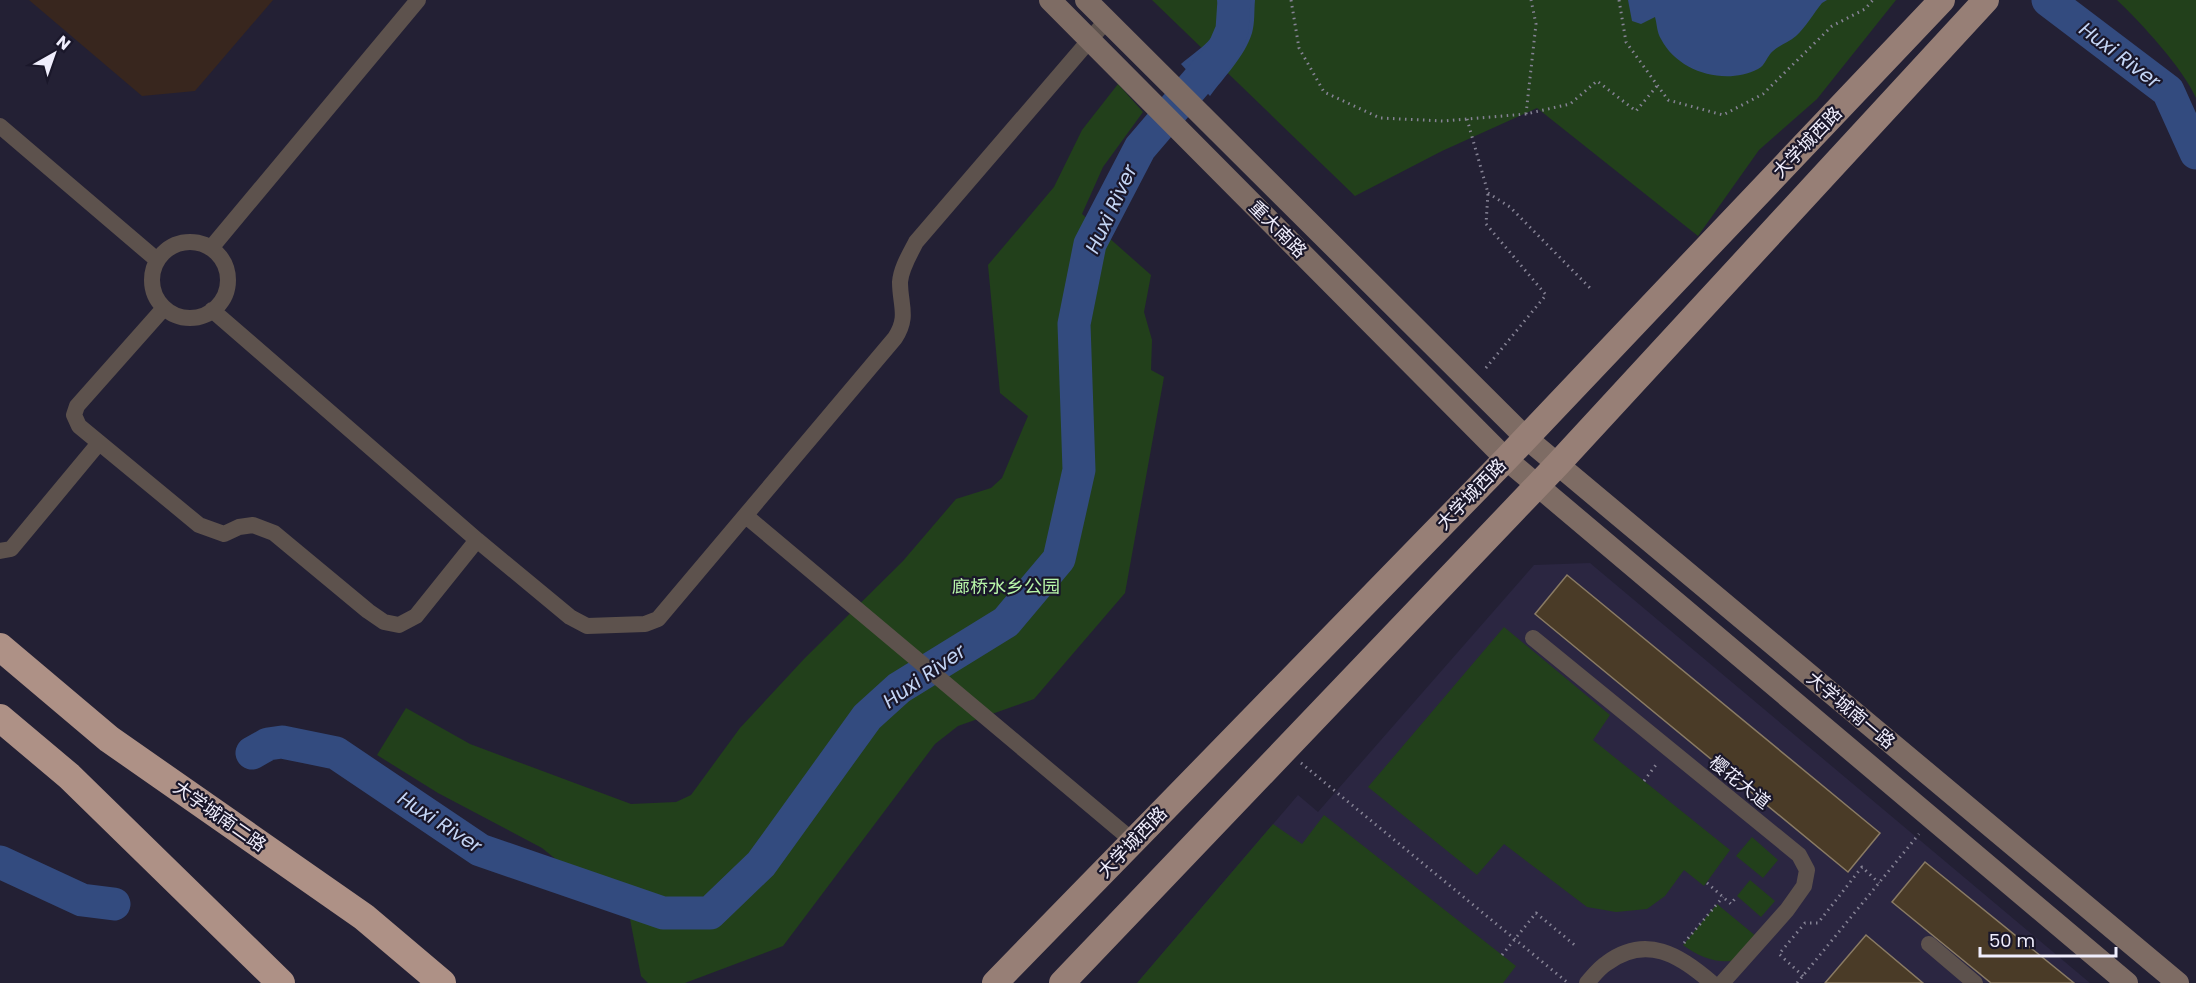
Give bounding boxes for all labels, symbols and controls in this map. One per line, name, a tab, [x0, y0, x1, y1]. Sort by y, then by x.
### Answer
water label: Huxi River	[2074, 15, 2167, 95]
north arrow	[24, 24, 84, 84]
text: N	[51, 30, 75, 56]
street label: 大学城西路	[1767, 101, 1847, 183]
water label: Huxi River	[1078, 159, 1144, 258]
street label: 重大南路	[1244, 195, 1312, 263]
street label: 大学城西路	[1431, 453, 1511, 535]
park label: 廊桥水乡公园	[952, 574, 1060, 599]
water label: Huxi River	[877, 637, 971, 715]
street label: 大学城南一路	[1802, 666, 1900, 754]
street label: 樱花大道	[1704, 750, 1776, 814]
street label: 大学城南二路	[169, 775, 271, 857]
water label: Huxi River	[392, 784, 488, 860]
street label: 大学城西路	[1092, 801, 1172, 883]
scale bar	[1980, 920, 2116, 958]
text: 50 m	[1989, 928, 2035, 953]

